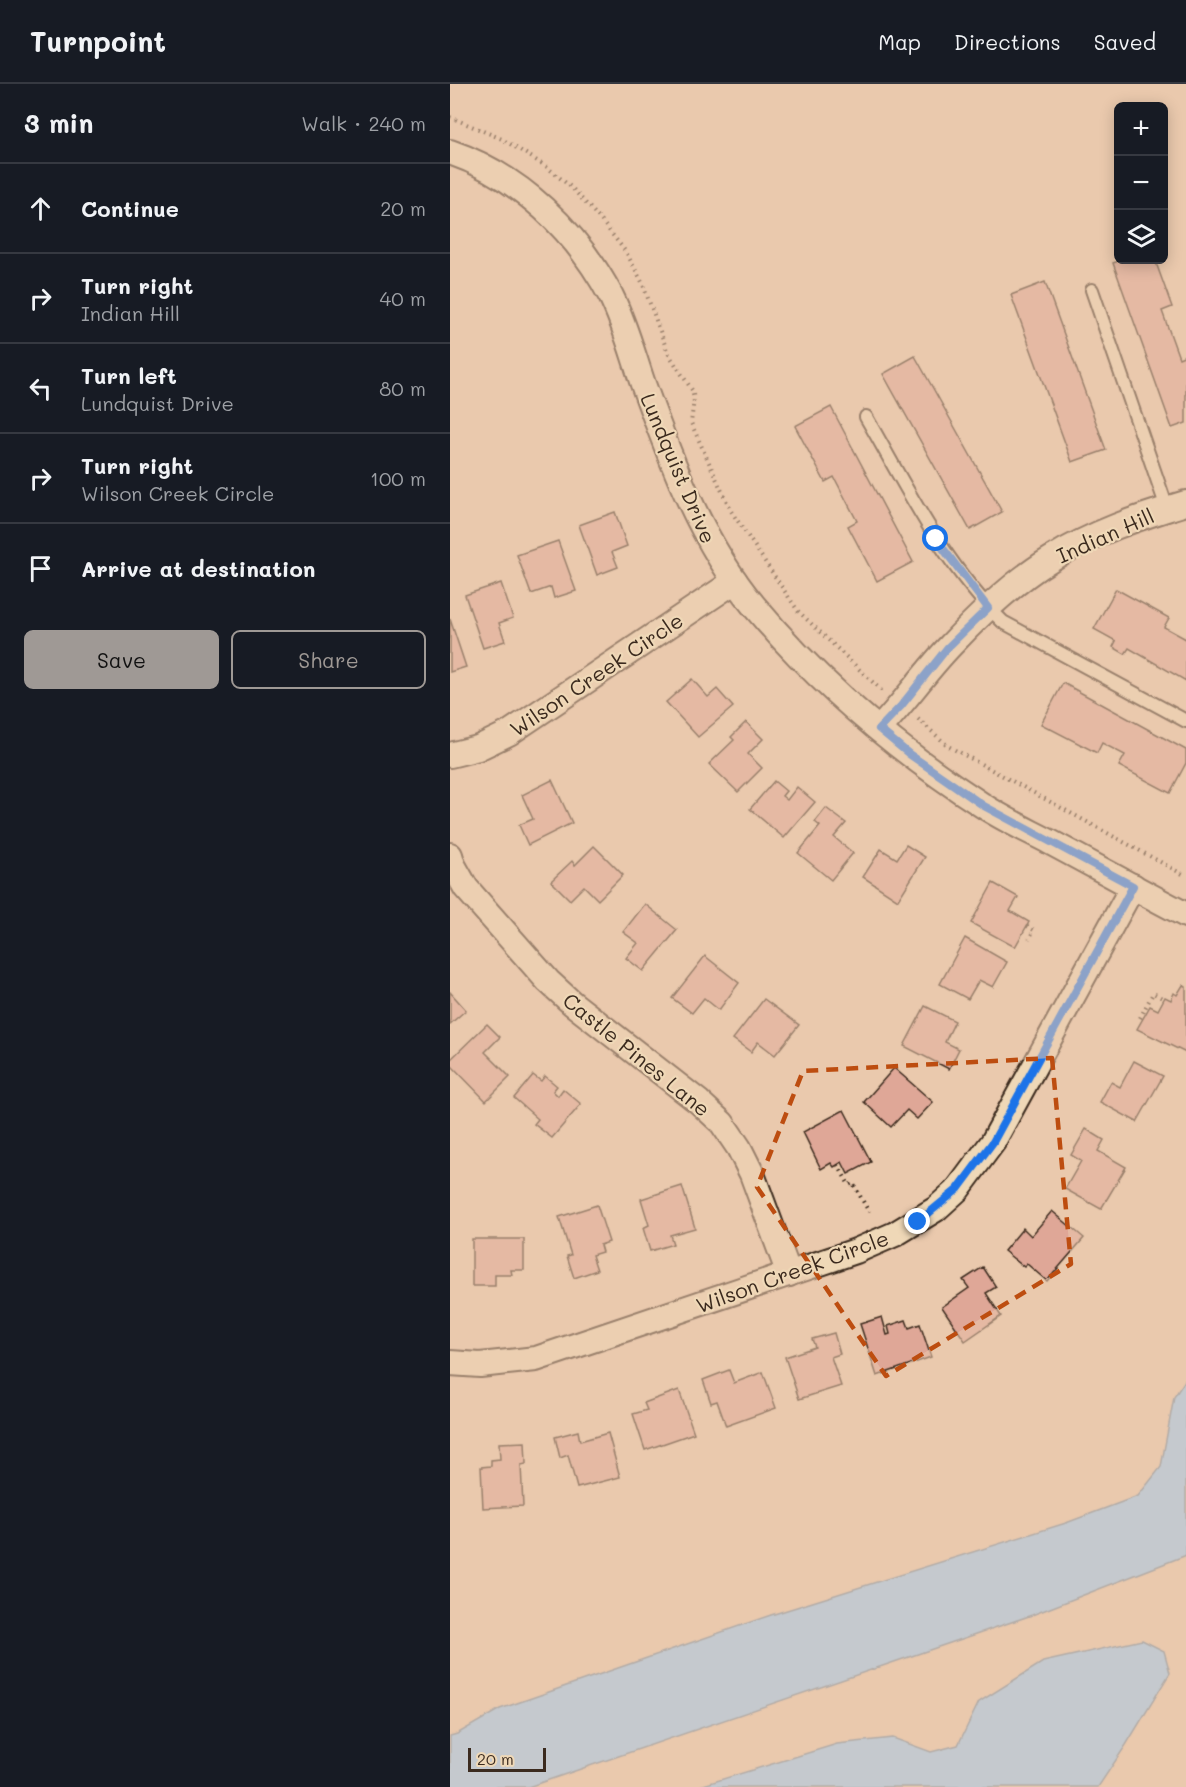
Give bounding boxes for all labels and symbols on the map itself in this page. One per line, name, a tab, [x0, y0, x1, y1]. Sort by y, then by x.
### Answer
street label: Lundquist Drive	[635, 389, 723, 547]
street label: Indian Hill	[1052, 502, 1158, 568]
route start	[922, 525, 948, 551]
street label: Wilson Creek Circle	[504, 606, 688, 742]
street label: Castle Pines Lane	[558, 986, 716, 1122]
route end	[904, 1208, 930, 1234]
street label: Wilson Creek Circle	[692, 1224, 892, 1318]
scale bar	[468, 1745, 546, 1772]

